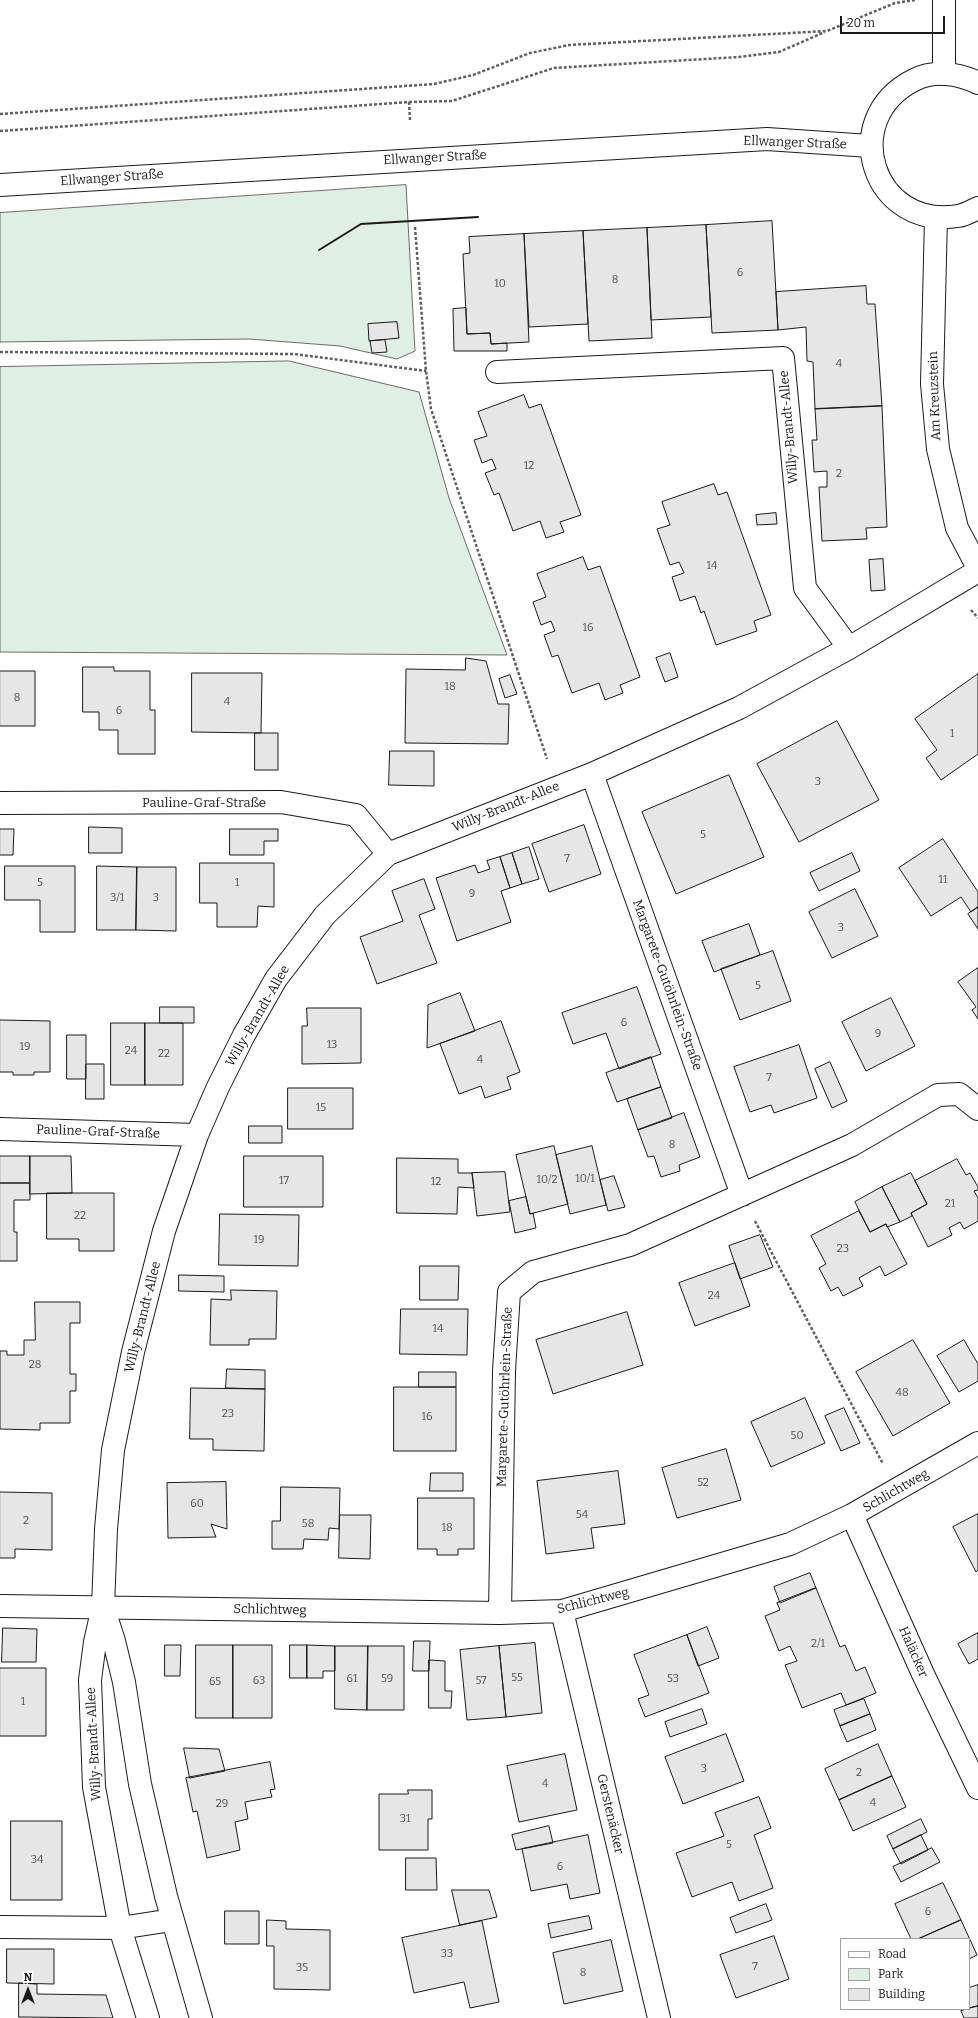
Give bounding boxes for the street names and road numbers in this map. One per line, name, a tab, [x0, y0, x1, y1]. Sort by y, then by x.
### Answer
street label: Ellwanger Straße	[743, 133, 847, 153]
street label: Ellwanger Straße	[383, 148, 487, 168]
street label: Ellwanger Straße	[60, 167, 164, 189]
street label: Am Kreuzstein	[926, 351, 944, 441]
street label: Willy-Brandt-Allee	[776, 369, 802, 485]
street label: Willy-Brandt-Allee	[450, 778, 562, 836]
street label: Pauline-Graf-Straße	[142, 795, 266, 811]
street label: Margarete-Gutöhrlein-Straße	[629, 897, 705, 1073]
street label: Willy-Brandt-Allee	[223, 963, 293, 1069]
street label: Pauline-Graf-Straße	[36, 1122, 160, 1142]
street label: Willy-Brandt-Allee	[122, 1260, 164, 1374]
street label: Margarete-Gutöhrlein-Straße	[494, 1307, 516, 1487]
street label: Schlichtweg	[860, 1466, 932, 1516]
street label: Schlichtweg	[556, 1585, 630, 1617]
street label: Schlichtweg	[233, 1602, 307, 1618]
street label: Haläcker	[895, 1624, 931, 1680]
street label: Willy-Brandt-Allee	[83, 1687, 105, 1801]
street label: Gerstenäcker	[593, 1772, 627, 1856]

